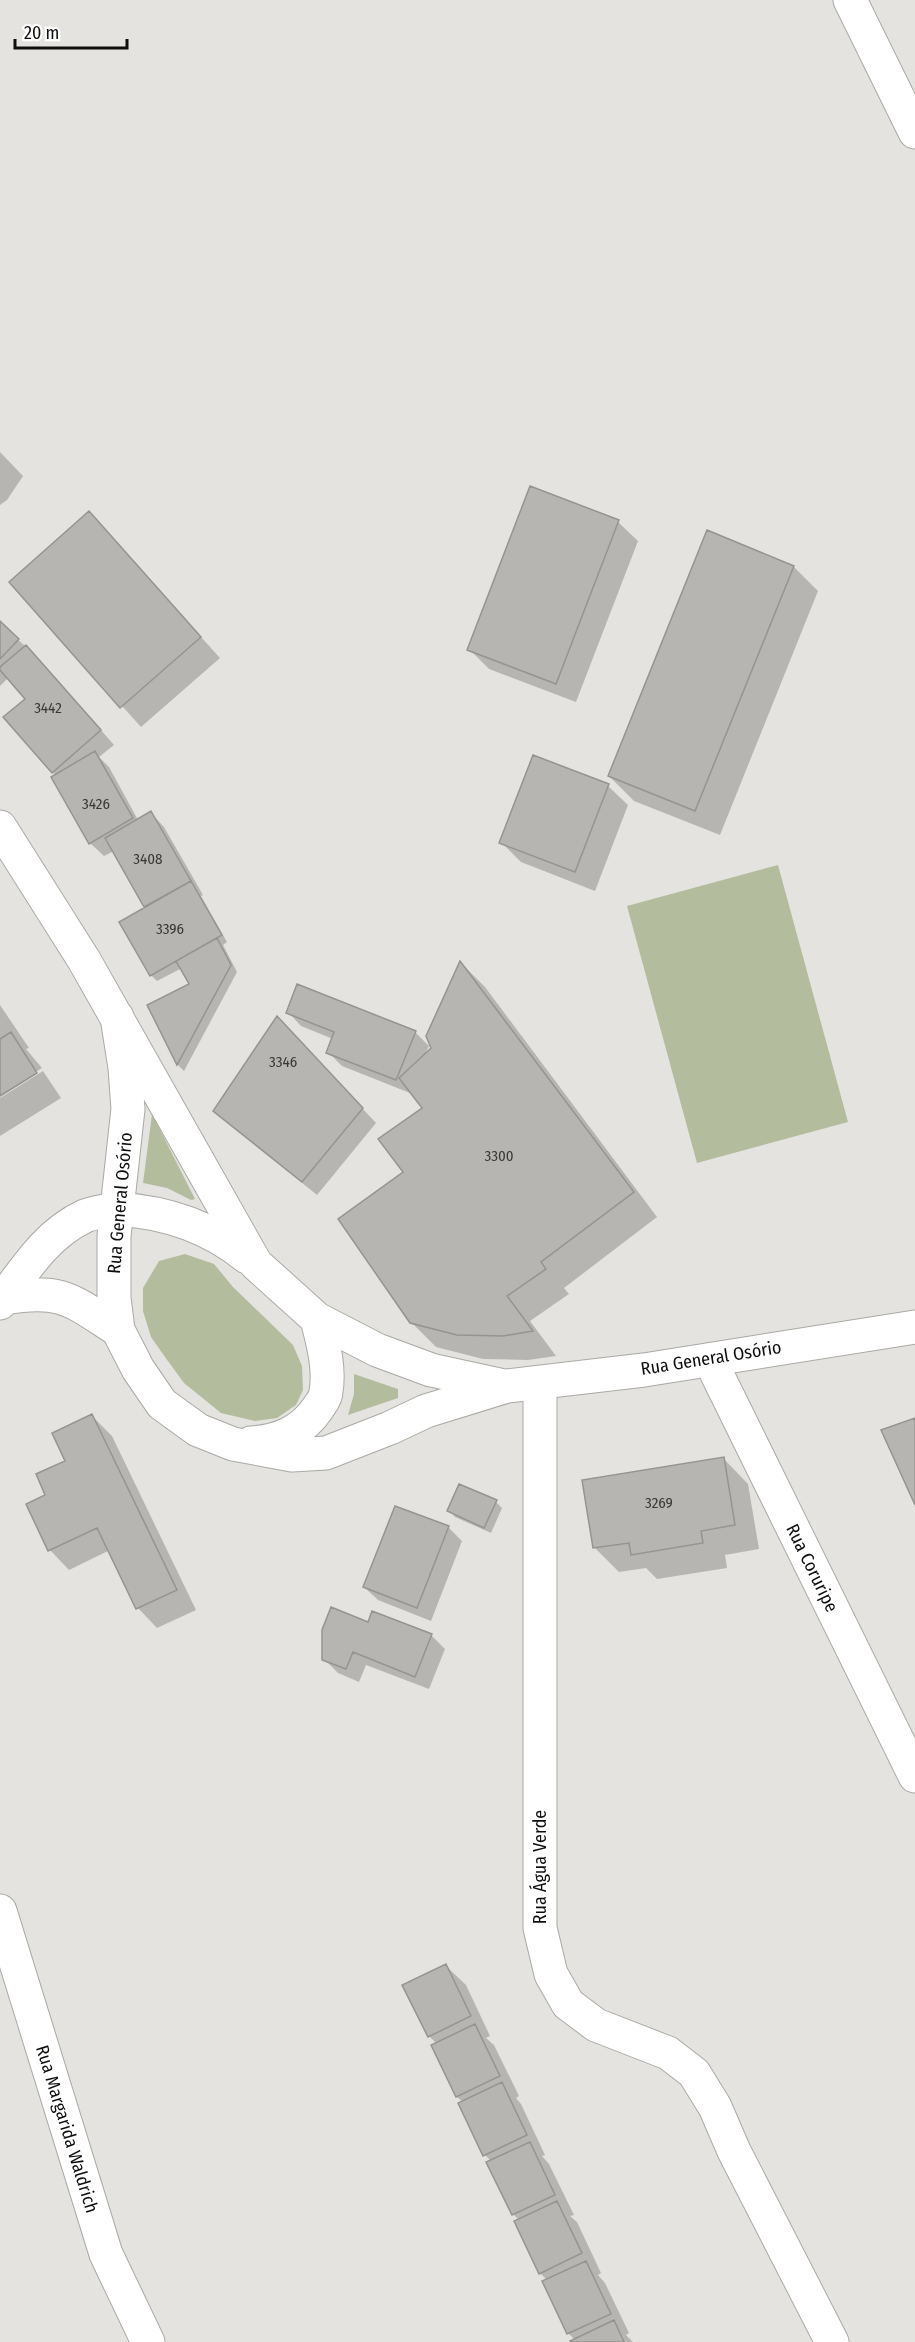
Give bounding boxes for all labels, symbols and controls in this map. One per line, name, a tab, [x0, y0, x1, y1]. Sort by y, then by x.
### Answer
scale bar	[15, 12, 128, 50]
text: 20 m	[24, 22, 59, 44]
house number: 3442	[34, 699, 62, 717]
house number: 3426	[82, 795, 110, 813]
house number: 3408	[133, 850, 163, 868]
house number: 3396	[156, 920, 184, 938]
house number: 3346	[269, 1053, 297, 1071]
street label: Rua General Osório	[103, 1131, 137, 1275]
house number: 3300	[484, 1147, 514, 1165]
street label: Rua General Osório	[639, 1336, 783, 1380]
house number: 3269	[645, 1494, 673, 1512]
street label: Rua Coruripe	[781, 1520, 843, 1616]
street label: Rua Água Verde	[528, 1810, 551, 1924]
street label: Rua Margarida Waldrich	[31, 2042, 103, 2216]

